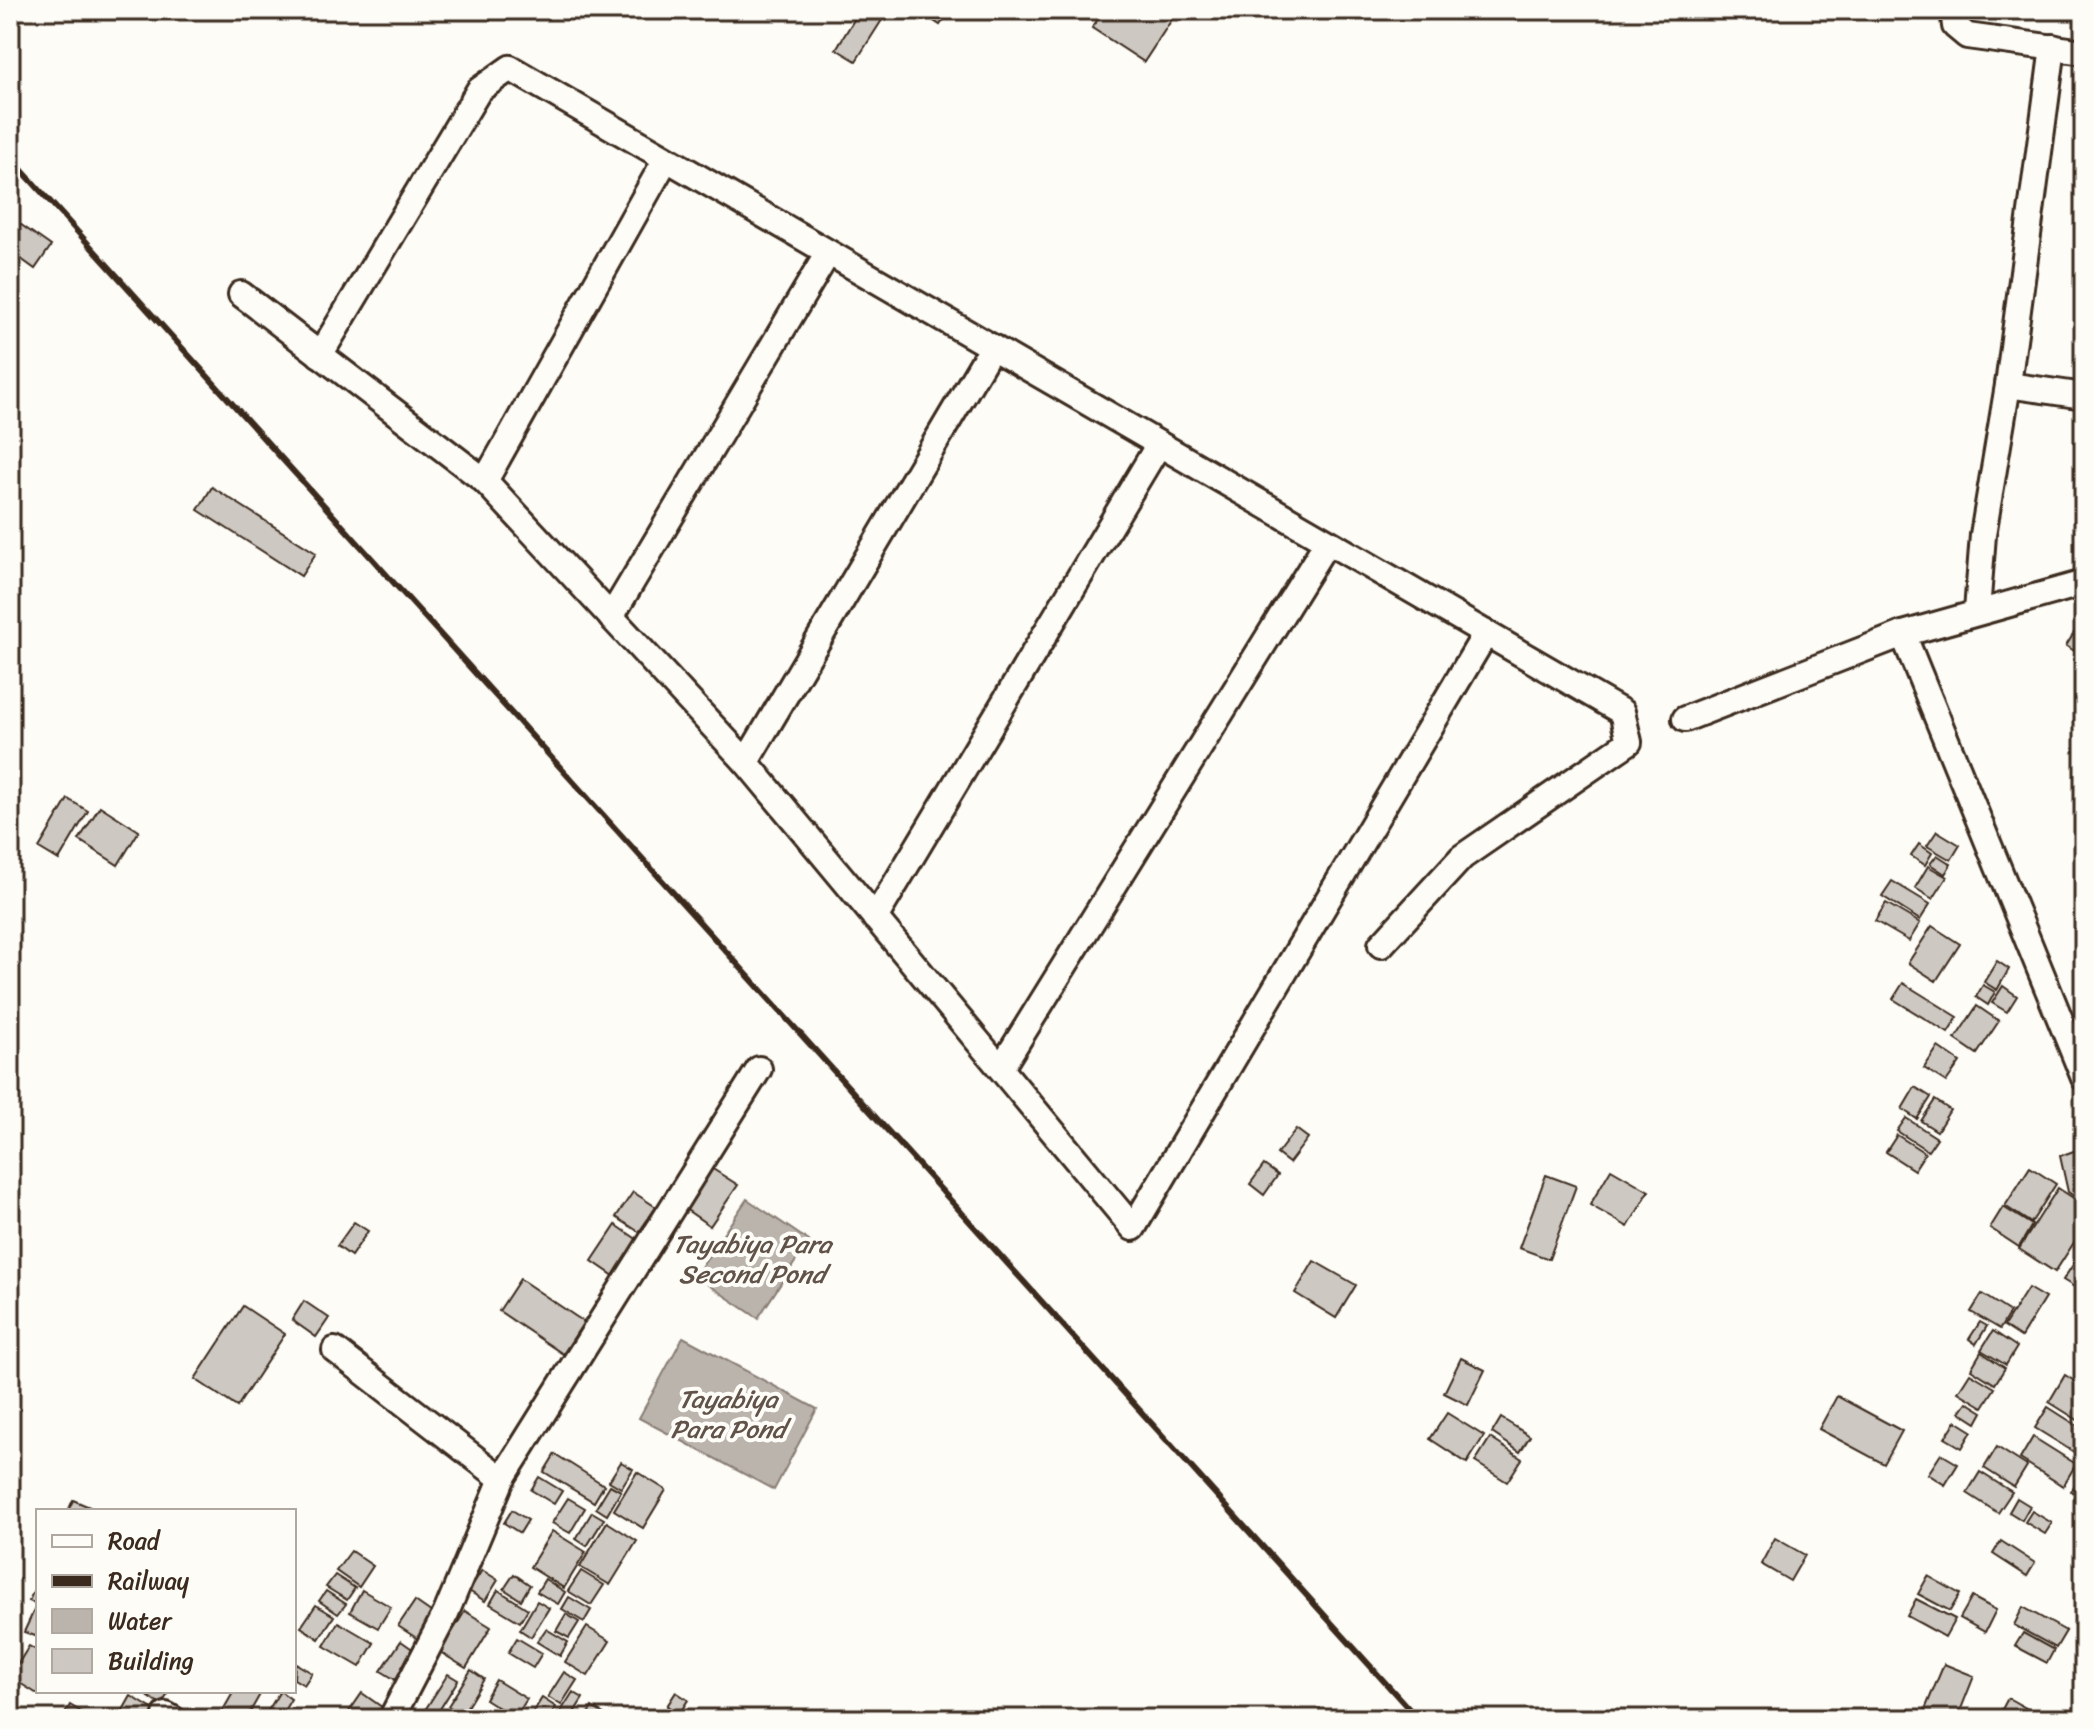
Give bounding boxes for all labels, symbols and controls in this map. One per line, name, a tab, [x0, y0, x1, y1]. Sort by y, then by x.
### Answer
water label: Tayabiya Para Second Pond	[673, 1221, 834, 1297]
water label: Tayabiya Para Pond	[670, 1376, 793, 1452]
legend	[36, 1509, 296, 1693]
text: Road	[108, 1520, 162, 1562]
text: Railway	[108, 1560, 190, 1602]
text: Water	[108, 1600, 173, 1642]
text: Building	[108, 1640, 194, 1682]

